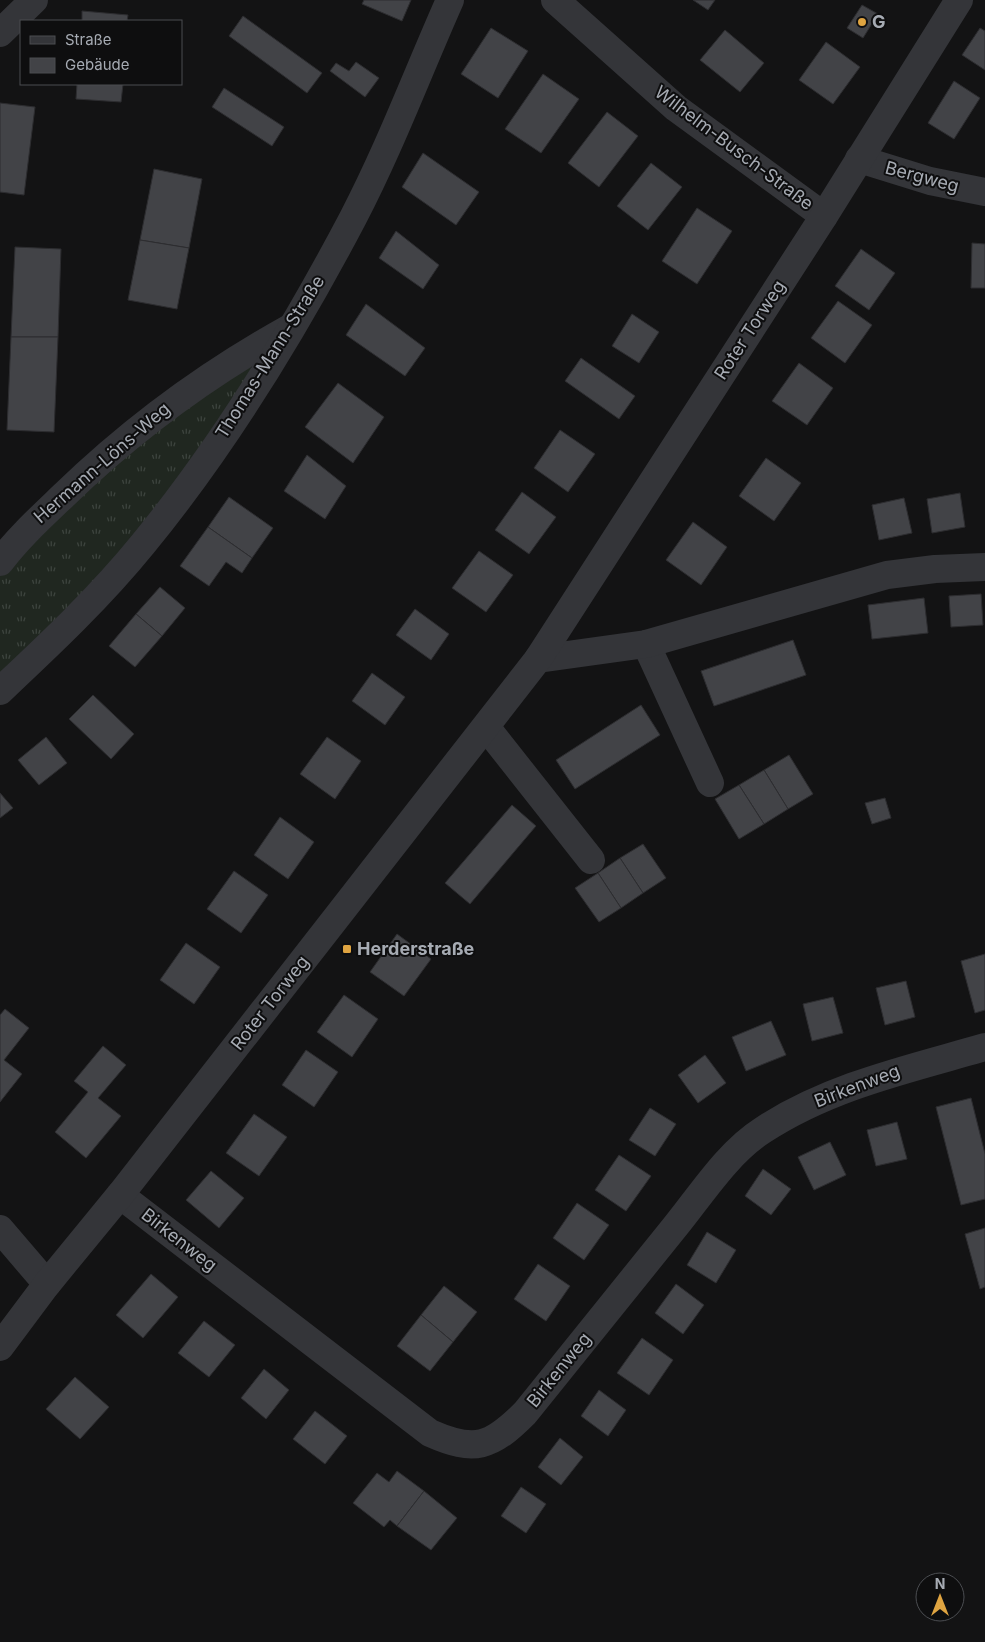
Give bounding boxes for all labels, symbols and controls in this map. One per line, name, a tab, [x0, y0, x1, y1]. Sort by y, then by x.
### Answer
place label: G	[872, 11, 886, 32]
marker: G	[856, 16, 868, 28]
legend	[20, 20, 182, 85]
text: Straße	[65, 30, 112, 49]
text: Gebäude	[65, 55, 130, 74]
street label: Wilhelm-Busch-Straße	[651, 81, 818, 214]
street label: Bergweg	[883, 157, 961, 196]
street label: Thomas-Mann-Straße	[211, 271, 328, 442]
street label: Roter Torweg	[710, 276, 789, 383]
street label: Hermann-Löns-Weg	[29, 398, 174, 527]
place label: Herderstraße	[357, 938, 474, 959]
marker: Herderstraße	[341, 943, 353, 955]
street label: Roter Torweg	[226, 951, 313, 1054]
street label: Birkenweg	[811, 1060, 902, 1111]
street label: Birkenweg	[137, 1204, 221, 1276]
street label: Birkenweg	[522, 1328, 595, 1411]
north arrow	[915, 1572, 965, 1622]
text: N	[935, 1575, 945, 1592]

